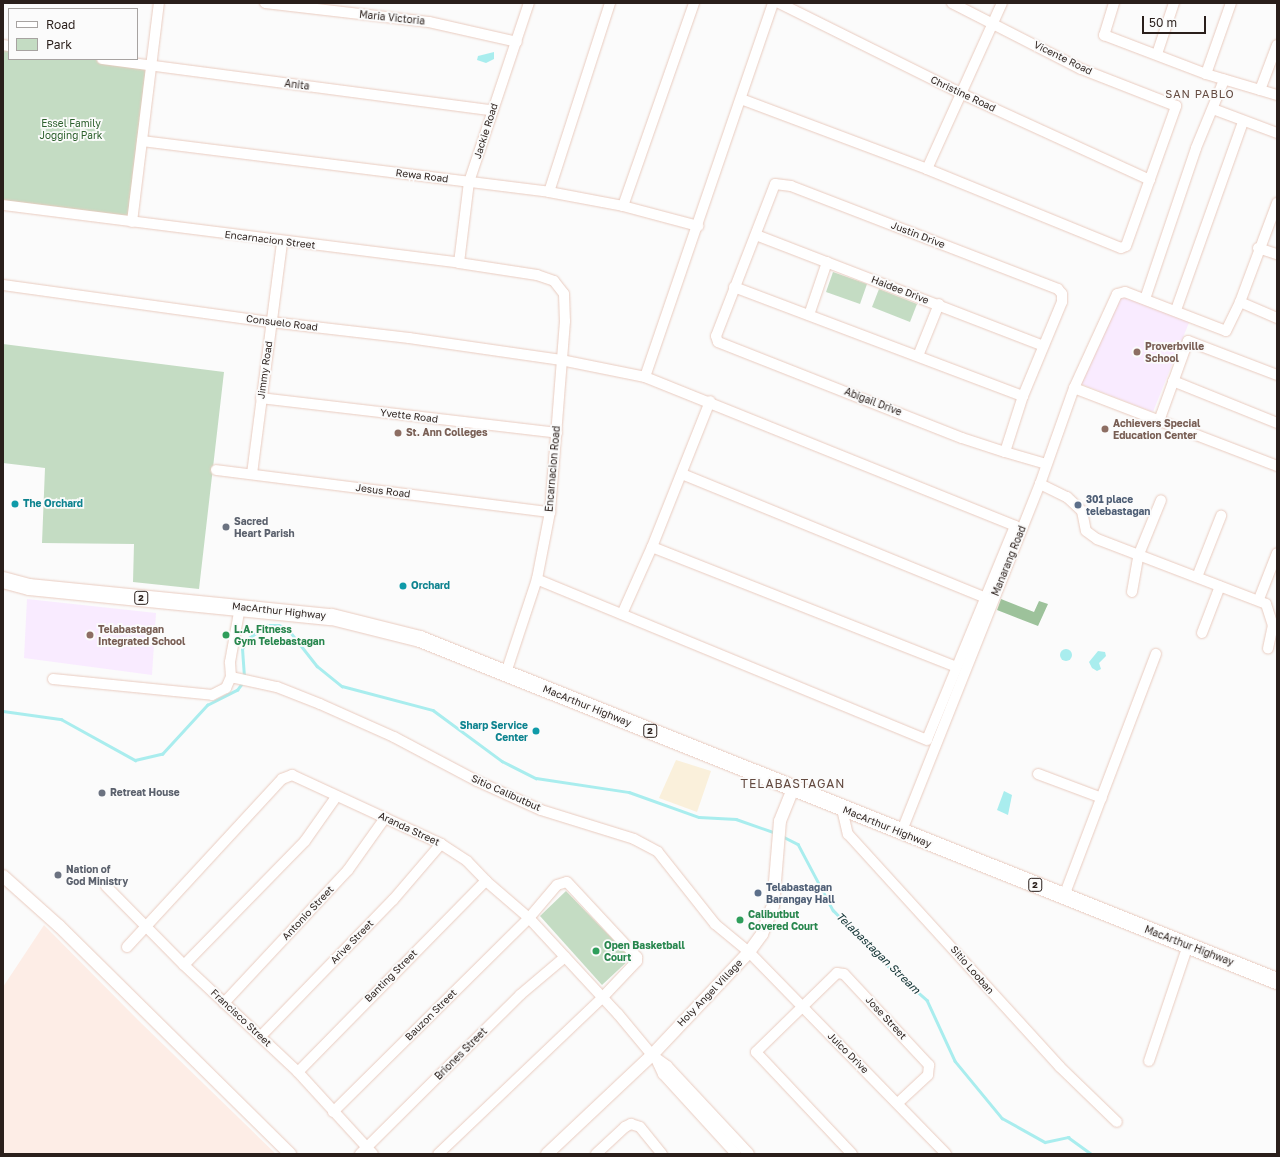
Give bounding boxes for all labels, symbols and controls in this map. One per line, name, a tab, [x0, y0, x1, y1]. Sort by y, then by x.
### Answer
legend	[8, 8, 138, 60]
scale bar	[1144, 8, 1208, 34]
street label: Maria Victoria	[359, 9, 425, 27]
text: 50 m	[1149, 15, 1177, 30]
text: Road	[46, 17, 75, 32]
text: Park	[46, 37, 72, 52]
street label: Vicente Road	[1032, 39, 1094, 77]
street label: Christine Road	[929, 74, 997, 114]
street label: Anita	[284, 78, 310, 92]
district label: SAN PABLO	[1165, 87, 1235, 101]
street label: Jackie Road	[471, 102, 501, 160]
park label: Essel Family Jogging Park	[40, 117, 102, 140]
street label: Rewa Road	[395, 167, 449, 185]
street label: Justin Drive	[889, 219, 947, 251]
street label: Encarnacion Street	[224, 228, 316, 252]
street label: Haidee Drive	[869, 273, 931, 307]
street label: Consuelo Road	[245, 313, 319, 333]
street label: Jimmy Road	[255, 340, 275, 400]
place label: Proverbville School	[1145, 340, 1204, 364]
marker: Proverbville School	[1132, 347, 1142, 357]
street label: Abigail Drive	[843, 386, 903, 418]
street label: Yvette Road	[379, 406, 439, 426]
place label: Achievers Special Education Center	[1113, 417, 1200, 440]
marker: Achievers Special Education Center	[1100, 424, 1110, 434]
street label: Encarnacion Road	[543, 425, 563, 513]
place label: St. Ann Colleges	[406, 427, 488, 439]
marker: St. Ann Colleges	[393, 428, 403, 438]
street label: Jesus Road	[355, 482, 411, 500]
place label: 301 place telebastagan	[1086, 493, 1150, 516]
place label: The Orchard	[23, 498, 83, 510]
marker: The Orchard	[10, 499, 20, 509]
marker: 301 place telebastagan	[1073, 500, 1083, 510]
place label: Sacred Heart Parish	[234, 515, 295, 538]
marker: Sacred Heart Parish	[221, 522, 231, 532]
street label: Manarang Road	[989, 524, 1029, 598]
place label: Orchard	[411, 580, 450, 592]
marker: Orchard	[398, 581, 408, 591]
road number: 2	[134, 591, 148, 605]
street label: MacArthur Highway	[231, 600, 327, 622]
place label: Telabastagan Integrated School	[98, 623, 185, 646]
place label: L.A. Fitness Gym Telebastagan	[234, 623, 325, 646]
marker: Telabastagan Integrated School	[85, 630, 95, 640]
marker: L.A. Fitness Gym Telebastagan	[221, 630, 231, 640]
street label: MacArthur Highway	[541, 683, 633, 729]
place label: Sharp Service Center	[460, 719, 528, 742]
road number: 2	[643, 724, 657, 738]
marker: Sharp Service Center	[531, 726, 541, 736]
street label: Sitio Calibutbut	[469, 772, 543, 814]
district label: TELABASTAGAN	[741, 777, 845, 791]
place label: Retreat House	[110, 787, 180, 799]
marker: Retreat House	[97, 788, 107, 798]
street label: MacArthur Highway	[841, 804, 933, 850]
street label: Aranda Street	[376, 810, 442, 848]
place label: Nation of God Ministry	[66, 863, 128, 886]
marker: Nation of God Ministry	[53, 870, 63, 880]
road number: 2	[1028, 878, 1042, 892]
place label: Telabastagan Barangay Hall	[766, 881, 835, 904]
street label: Antonio Street	[280, 883, 336, 943]
marker: Telabastagan Barangay Hall	[753, 888, 763, 898]
place label: Calibutbut Covered Court	[748, 908, 818, 932]
water label: Telabastagan Stream	[833, 909, 923, 997]
marker: Calibutbut Covered Court	[735, 915, 745, 925]
street label: Arive Street	[328, 917, 376, 967]
street label: MacArthur Highway	[1143, 923, 1235, 969]
place label: Open Basketball Court	[604, 939, 685, 962]
street label: Sitio Looban	[948, 943, 996, 997]
marker: Open Basketball Court	[591, 946, 601, 956]
street label: Banting Street	[362, 947, 420, 1005]
street label: Holy Angel Village	[675, 957, 745, 1029]
street label: Francisco Street	[208, 987, 274, 1049]
street label: Bauzon Street	[403, 987, 459, 1043]
street label: Jose Street	[863, 994, 909, 1042]
street label: Briones Street	[432, 1025, 490, 1083]
street label: Juico Drive	[825, 1030, 871, 1076]

